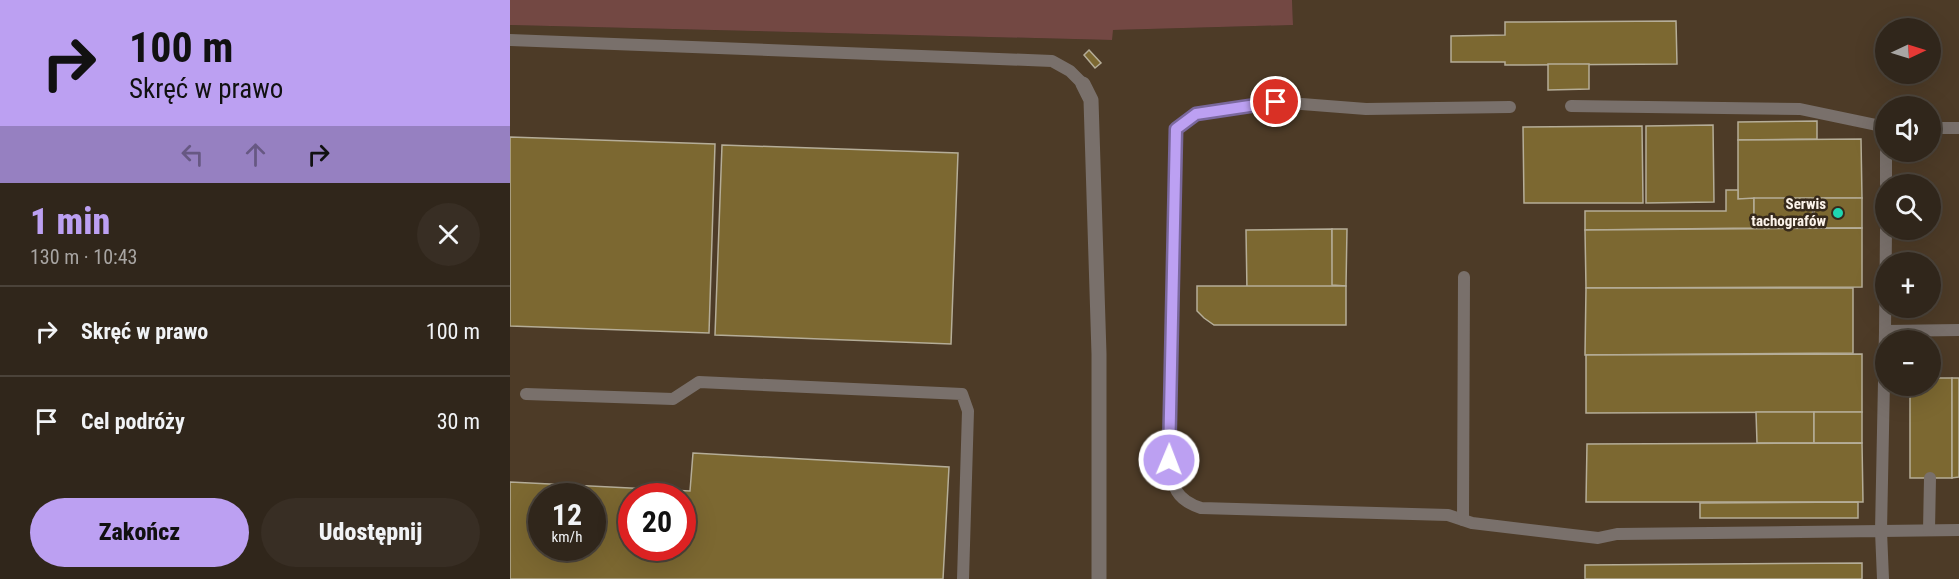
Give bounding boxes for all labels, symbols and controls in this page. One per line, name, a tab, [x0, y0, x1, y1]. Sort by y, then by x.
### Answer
north arrow	[1875, 18, 1941, 84]
map controls	[1875, 18, 1941, 396]
text: 100 m	[129, 23, 234, 72]
icon: right	[30, 24, 108, 102]
text: Skręć w prawo	[129, 73, 283, 105]
pin	[1250, 76, 1301, 127]
icon: arrive	[1259, 85, 1292, 118]
button: sound	[1875, 96, 1941, 162]
icon: left	[176, 138, 209, 171]
icon: ahead	[239, 138, 272, 171]
icon: right	[302, 138, 335, 171]
button: search	[1875, 174, 1941, 240]
place label: Serwis tachografów	[1751, 195, 1826, 230]
text: 1 min	[30, 201, 110, 243]
button: close	[417, 203, 480, 266]
marker: Serwis tachografów	[1831, 206, 1845, 220]
text: 130 m · 10:43	[30, 245, 137, 269]
button: +	[1875, 252, 1941, 318]
icon: right	[30, 315, 63, 348]
text: Skręć w prawo	[81, 319, 208, 344]
text: 100 m	[426, 319, 480, 344]
button: −	[1875, 330, 1941, 396]
icon: arrive	[30, 405, 63, 438]
text: Cel podróży	[81, 409, 185, 434]
text: 30 m	[437, 409, 480, 434]
position arrow	[1137, 428, 1201, 492]
speed limit sign: 20	[618, 483, 696, 561]
text: 12	[552, 497, 582, 532]
button: Zakończ	[30, 498, 249, 567]
button: Udostępnij	[261, 498, 480, 567]
text: km/h	[552, 528, 582, 546]

